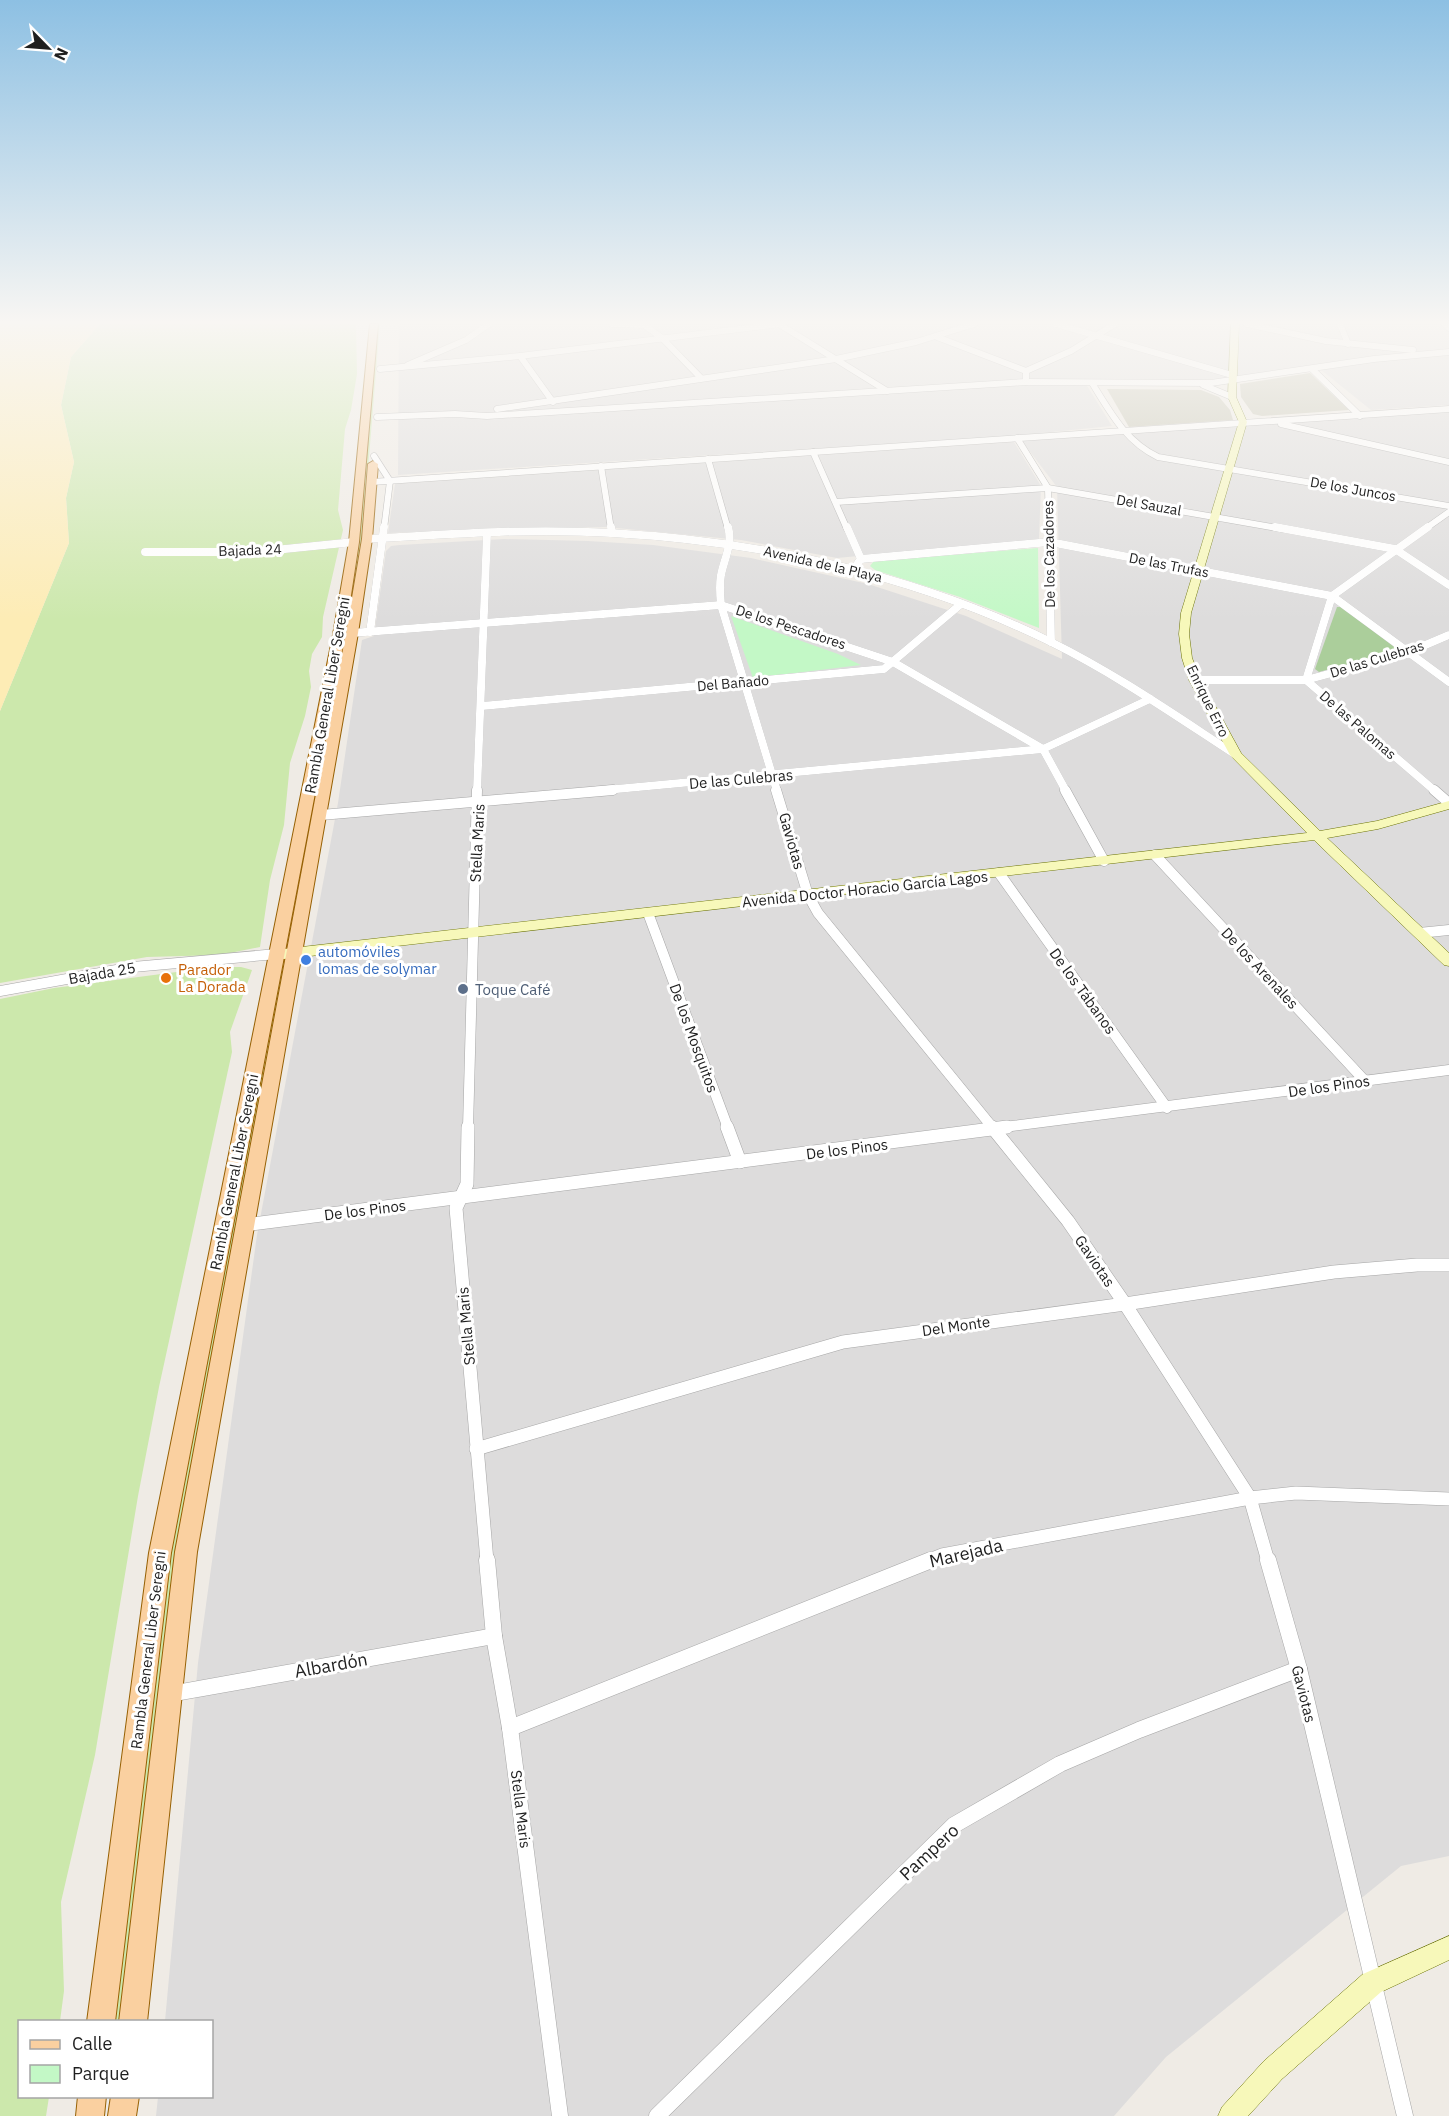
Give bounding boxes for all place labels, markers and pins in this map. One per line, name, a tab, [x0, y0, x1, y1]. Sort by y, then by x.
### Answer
place label: automóviles lomas de solymar	[318, 942, 437, 978]
marker: automóviles lomas de solymar	[299, 953, 313, 967]
place label: Parador La Dorada	[178, 960, 246, 996]
marker: Parador La Dorada	[159, 971, 173, 985]
place label: Toque Café	[475, 980, 550, 999]
marker: Toque Café	[456, 982, 470, 996]

